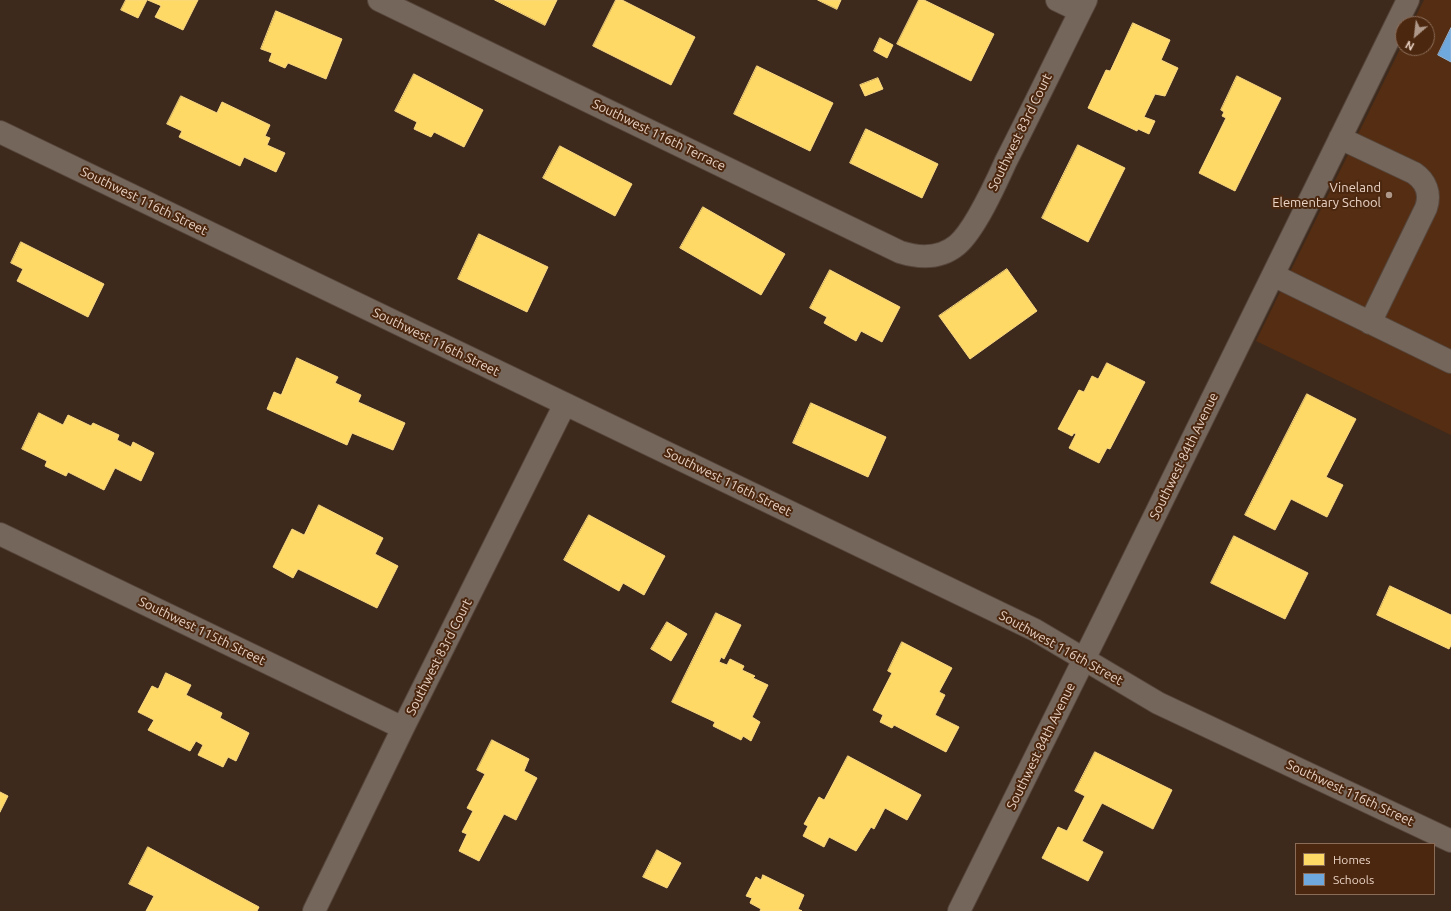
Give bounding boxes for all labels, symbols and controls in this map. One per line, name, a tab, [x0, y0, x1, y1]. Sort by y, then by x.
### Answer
north arrow	[1395, 16, 1435, 56]
text: N	[1403, 38, 1416, 53]
street label: Southwest 83rd Court	[985, 71, 1055, 193]
street label: Southwest 116th Terrace	[590, 96, 728, 174]
street label: Southwest 116th Street	[78, 163, 210, 239]
place label: Vineland Elementary School	[1272, 180, 1381, 211]
marker: Vineland Elementary School	[1384, 190, 1394, 200]
street label: Southwest 116th Street	[370, 304, 502, 380]
street label: Southwest 84th Avenue	[1146, 390, 1222, 522]
street label: Southwest 116th Street	[662, 444, 794, 520]
street label: Southwest 115th Street	[136, 593, 268, 669]
street label: Southwest 83rd Court	[403, 596, 475, 718]
street label: Southwest 116th Street	[996, 607, 1126, 689]
street label: Southwest 84th Avenue	[1003, 680, 1079, 812]
street label: Southwest 116th Street	[1284, 757, 1416, 829]
legend	[1295, 843, 1435, 895]
text: Homes	[1333, 853, 1371, 866]
text: Schools	[1333, 873, 1374, 886]

